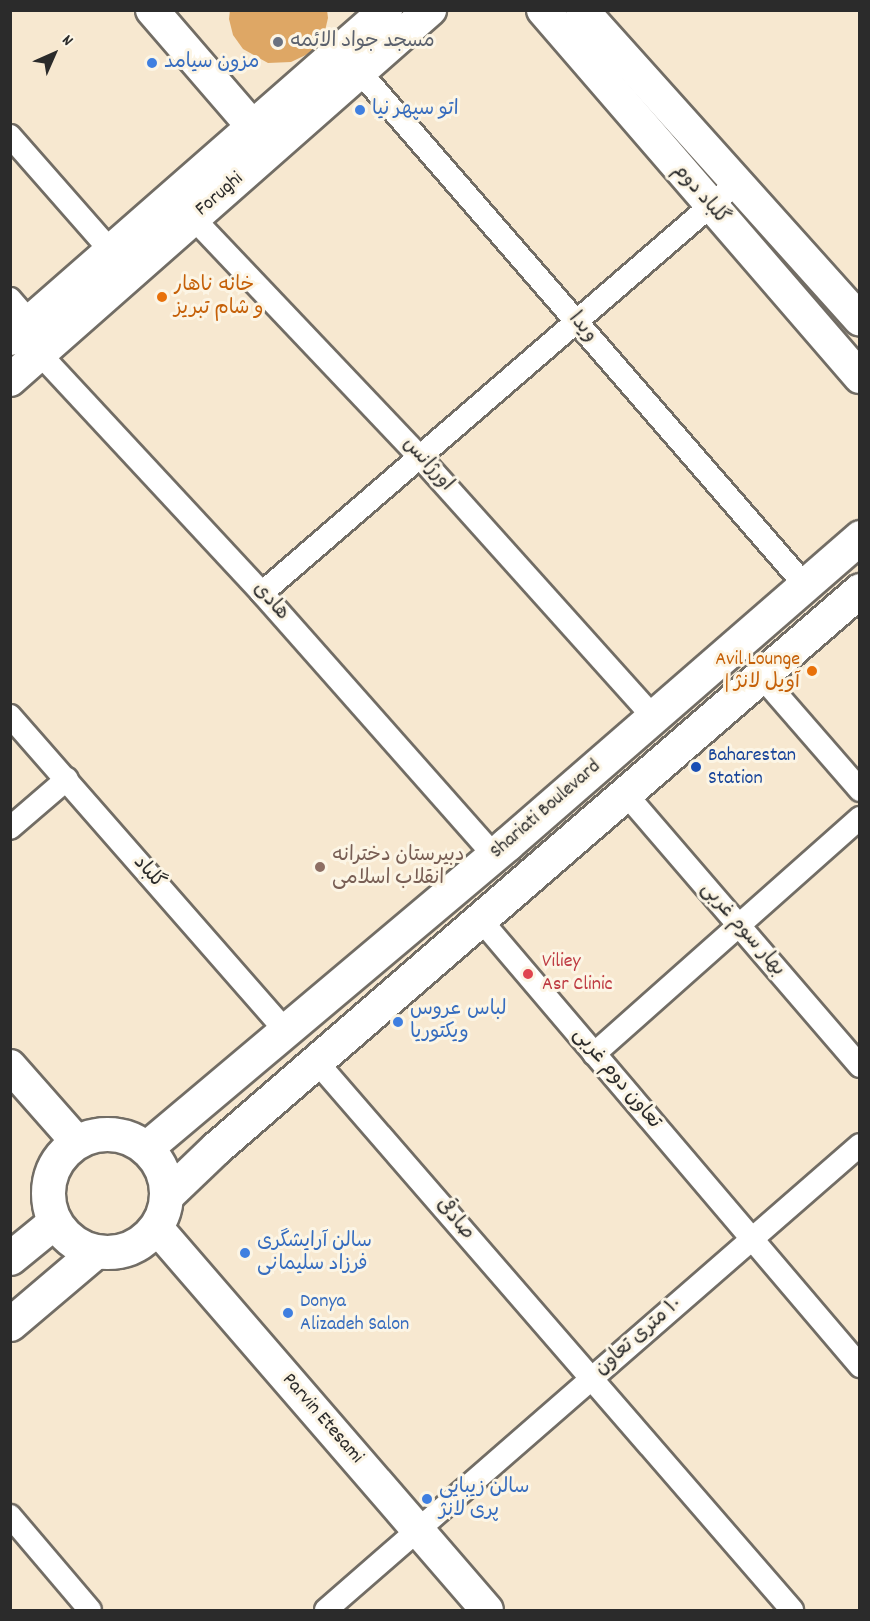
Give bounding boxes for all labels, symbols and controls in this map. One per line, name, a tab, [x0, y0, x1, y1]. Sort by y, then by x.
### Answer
north arrow	[24, 24, 84, 84]
text: N	[56, 30, 78, 52]
place label: مسجد جواد الائمه	[290, 30, 435, 54]
marker: مسجد جواد الائمه	[271, 35, 285, 49]
place label: مزون سیامد	[164, 51, 259, 75]
marker: مزون سیامد	[145, 56, 159, 70]
place label: اتو سپهر نیا	[372, 98, 459, 122]
marker: اتو سپهر نیا	[353, 103, 367, 117]
street label: گلباد دوم	[667, 160, 733, 230]
street label: Forughi	[191, 168, 249, 222]
place label: خانه ناهار و شام تبریز	[174, 274, 263, 321]
marker: خانه ناهار و شام تبریز	[155, 290, 169, 304]
street label: ویدا	[562, 308, 602, 348]
street label: اورژانس	[397, 433, 457, 497]
street label: هادی	[247, 578, 293, 626]
place label: Avil Lounge | آویل لانژ	[715, 648, 800, 695]
marker: Avil Lounge | آویل لانژ	[805, 664, 819, 678]
place label: Baharestan Station	[708, 744, 796, 791]
street label: Shariati Boulevard	[486, 756, 606, 864]
marker: Baharestan Station	[689, 760, 703, 774]
place label: دبیرستان دخترانه انقلاب اسلامی	[332, 844, 464, 891]
street label: گلباد	[127, 852, 169, 894]
marker: دبیرستان دخترانه انقلاب اسلامی	[313, 860, 327, 874]
street label: بهار سوم غربی	[695, 878, 789, 982]
place label: Viliey Asr Clinic	[542, 951, 613, 998]
marker: Viliey Asr Clinic	[519, 965, 537, 983]
place label: لباس عروس ويكتوريا	[410, 999, 507, 1046]
marker: لباس عروس ويكتوريا	[391, 1015, 405, 1029]
street label: تعاون دوم غربی	[567, 1024, 665, 1134]
street label: صادقی	[429, 1194, 479, 1246]
place label: سالن آرایشگری فرزاد سلیمانی	[257, 1230, 372, 1277]
marker: سالن آرایشگری فرزاد سلیمانی	[238, 1246, 252, 1260]
place label: Donya Alizadeh Salon	[300, 1290, 409, 1337]
street label: ١٠ متری تعاون	[590, 1293, 688, 1381]
marker: Donya Alizadeh Salon	[281, 1306, 295, 1320]
street label: Parvin Etesami	[276, 1369, 368, 1469]
place label: سالن زیبایی پری لانژ	[439, 1476, 529, 1523]
marker: سالن زیبایی پری لانژ	[420, 1492, 434, 1506]

